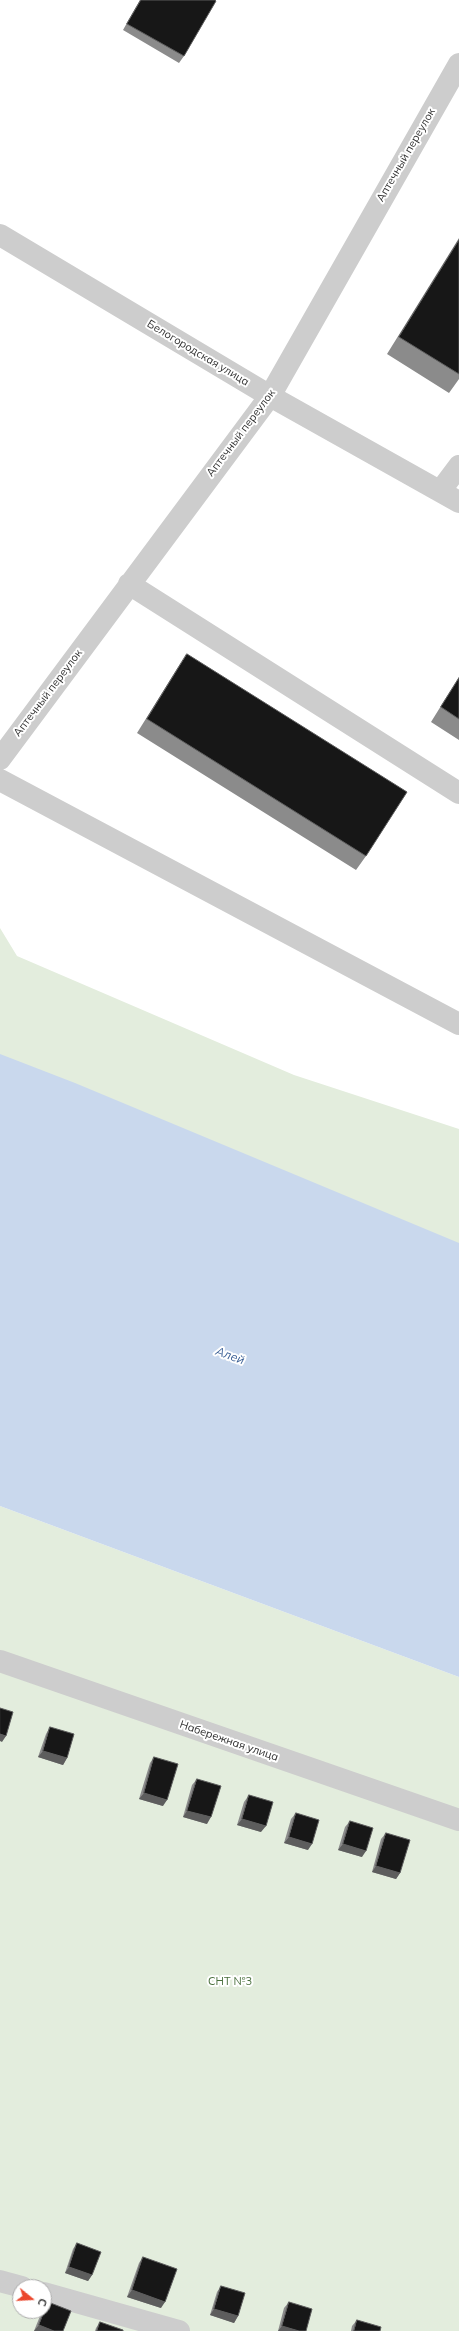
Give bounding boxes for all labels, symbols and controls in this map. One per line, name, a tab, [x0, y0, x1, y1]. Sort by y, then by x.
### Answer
street label: Аптечный переулок	[374, 106, 438, 204]
street label: Белогородская улица	[145, 317, 251, 389]
street label: Аптечный переулок	[204, 387, 278, 479]
street label: Аптечный переулок	[11, 647, 85, 739]
water label: Алей	[214, 1344, 246, 1368]
street label: Набережная улица	[178, 1718, 280, 1764]
park label: СНТ №3	[208, 1975, 252, 1989]
north arrow	[12, 2279, 52, 2319]
text: С	[35, 2297, 50, 2308]

